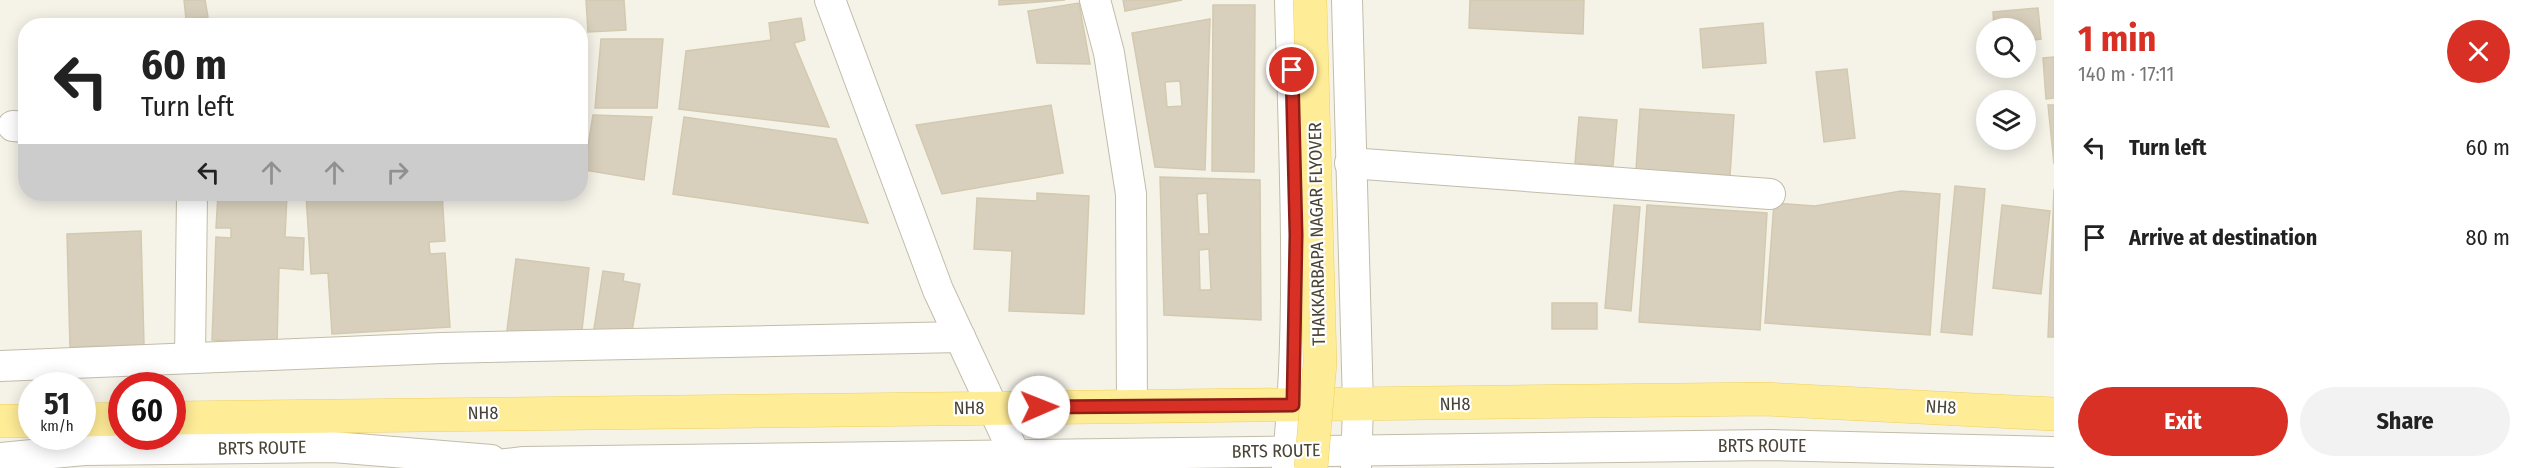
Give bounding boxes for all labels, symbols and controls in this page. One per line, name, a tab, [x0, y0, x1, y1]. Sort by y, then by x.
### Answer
text: 1 min	[2078, 17, 2156, 61]
map controls	[1976, 18, 2036, 150]
button: search	[1976, 18, 2036, 78]
button: close	[2447, 20, 2510, 83]
text: 60 m	[141, 40, 227, 90]
icon: left	[42, 42, 120, 120]
pin	[1266, 44, 1317, 95]
icon: arrive	[1275, 53, 1308, 86]
text: 140 m · 17:11	[2078, 62, 2174, 86]
button: layers	[1976, 90, 2036, 150]
text: Turn left	[141, 91, 234, 123]
street label: THAKKARBAPA NAGAR FLYOVER	[1304, 122, 1330, 346]
icon: left	[2078, 131, 2111, 164]
text: Turn left	[2129, 134, 2207, 161]
text: 60 m	[2466, 134, 2510, 161]
icon: left	[192, 156, 225, 189]
icon: ahead	[255, 156, 288, 189]
icon: ahead	[318, 156, 351, 189]
icon: right	[381, 156, 414, 189]
icon: arrive	[2078, 221, 2111, 254]
text: Arrive at destination	[2129, 224, 2317, 251]
text: 80 m	[2465, 224, 2510, 251]
speed limit sign: 60	[108, 372, 186, 450]
position arrow	[1007, 375, 1071, 439]
text: 51	[44, 386, 70, 422]
button: Exit	[2078, 387, 2288, 456]
button: Share	[2300, 387, 2510, 456]
street label: NH8	[1439, 393, 1471, 415]
street label: NH8	[1925, 395, 1957, 419]
street label: NH8	[953, 397, 985, 419]
street label: NH8	[467, 402, 499, 424]
text: km/h	[40, 417, 74, 435]
street label: BRTS ROUTE	[1718, 435, 1806, 457]
street label: BRTS ROUTE	[217, 436, 307, 460]
street label: BRTS ROUTE	[1231, 439, 1321, 463]

